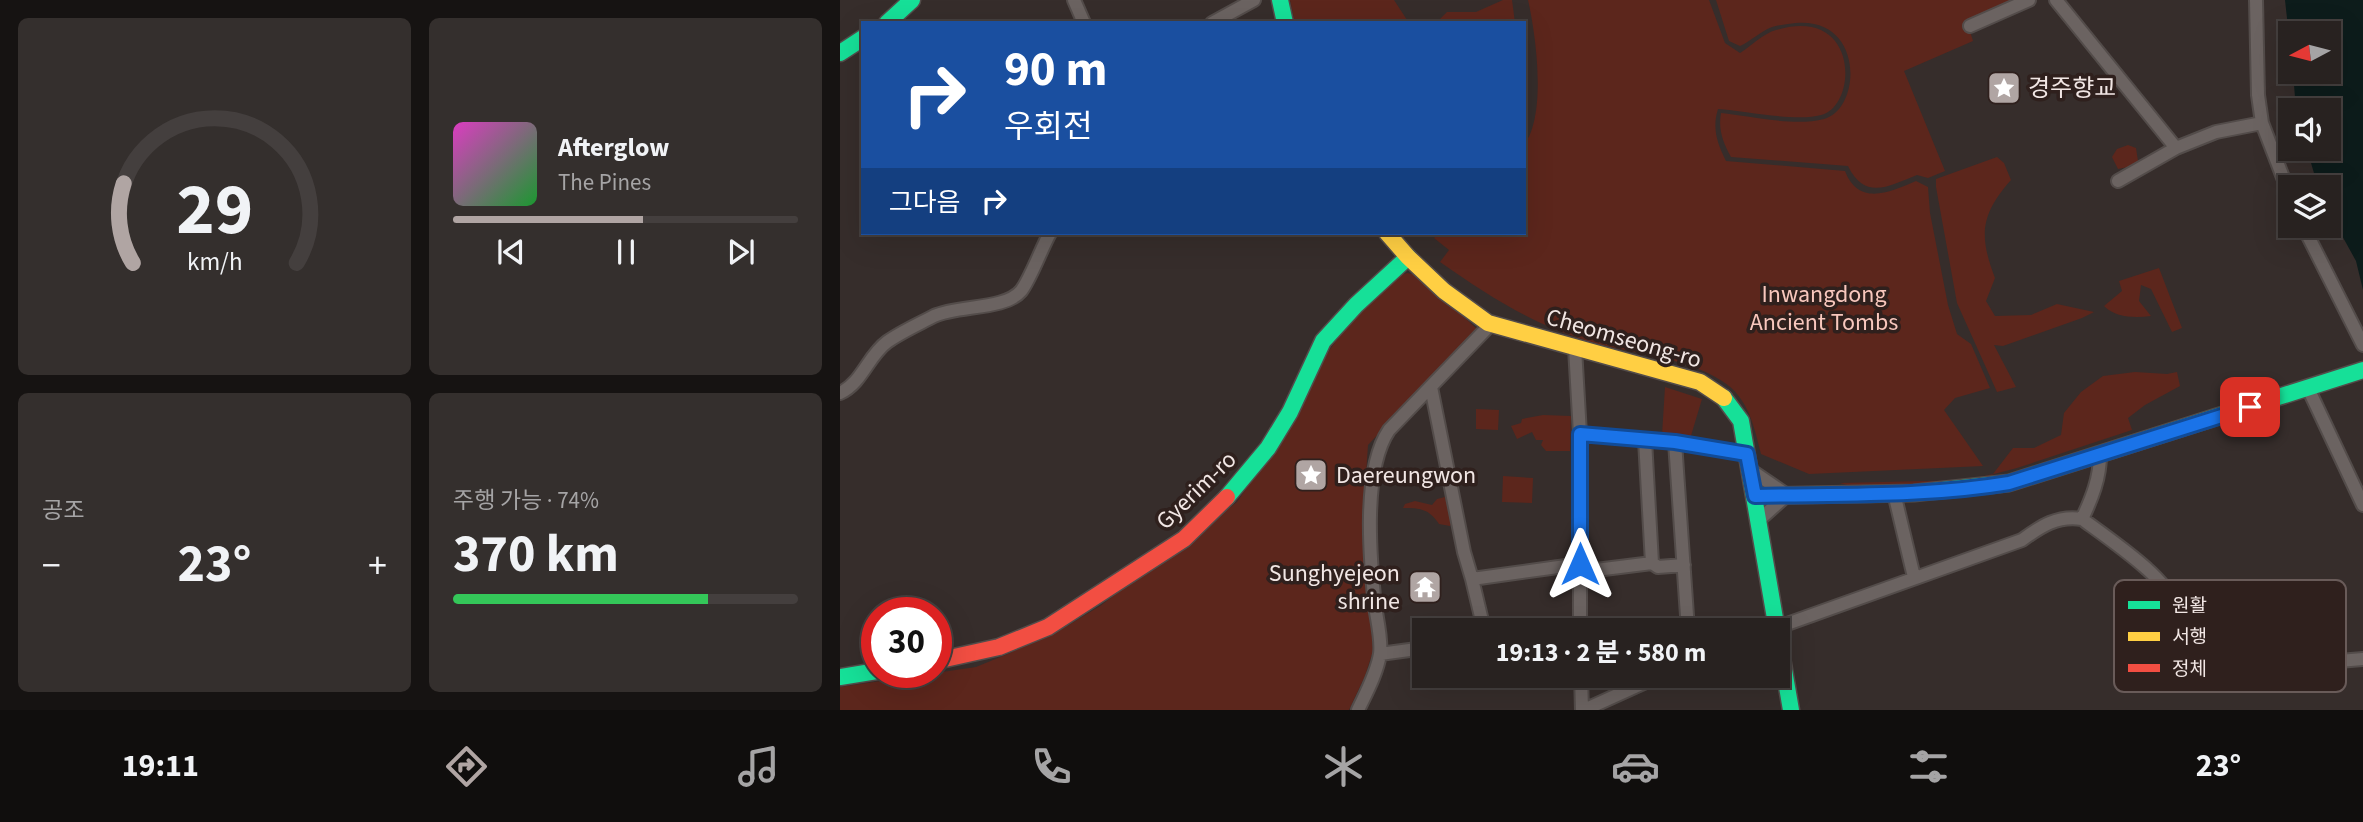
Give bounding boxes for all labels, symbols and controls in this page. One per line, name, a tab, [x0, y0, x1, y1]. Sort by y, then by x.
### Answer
north arrow	[2278, 21, 2342, 84]
map controls	[2278, 21, 2341, 238]
text: 90 m	[1004, 35, 1108, 105]
icon: right	[889, 49, 980, 140]
place icon: 경주향교	[1985, 69, 2023, 107]
place label: 경주향교	[2028, 71, 2116, 106]
button: sound	[2278, 98, 2341, 161]
text: 우회전	[1004, 104, 1092, 150]
text: Afterglow	[558, 129, 669, 166]
text: 29	[176, 158, 253, 262]
text: The Pines	[558, 166, 651, 199]
button: layers	[2278, 175, 2341, 238]
icon: right	[975, 182, 1013, 220]
text: 그다음	[889, 184, 961, 221]
icon: previous	[492, 233, 530, 271]
icon: pause	[607, 233, 645, 271]
icon: next	[722, 233, 760, 271]
text: km/h	[187, 244, 242, 280]
park label: Inwangdong Ancient Tombs	[1750, 277, 1898, 340]
street label: Cheomseong-ro	[1542, 300, 1706, 377]
pin	[2220, 377, 2280, 437]
icon: arrive	[2231, 388, 2269, 426]
street label: Gyerim-ro	[1148, 443, 1245, 538]
place icon: Daereungwon	[1292, 456, 1330, 494]
place label: Daereungwon	[1336, 458, 1476, 493]
text: 주행 가능 · 74%	[453, 484, 599, 517]
text: 공조	[42, 494, 84, 527]
text: 370 km	[453, 518, 619, 592]
position arrow	[1543, 527, 1617, 601]
text: 23°	[178, 528, 251, 602]
text: −	[42, 539, 61, 593]
text: +	[368, 539, 387, 593]
place label: Sunghyejeon shrine	[1269, 556, 1400, 619]
temple icon: Sunghyejeon shrine	[1406, 568, 1444, 606]
legend	[2114, 580, 2346, 692]
text: 원활	[2172, 593, 2207, 620]
speed limit sign: 30	[861, 597, 952, 688]
text: 서행	[2172, 624, 2207, 651]
text: 19:13 · 2 분 · 580 m	[1496, 634, 1706, 671]
text: 정체	[2172, 656, 2207, 683]
icon: directions	[442, 742, 491, 791]
icon: music	[734, 742, 783, 791]
icon: phone	[1027, 742, 1076, 791]
icon: climate	[1319, 742, 1368, 791]
icon: car	[1611, 742, 1660, 791]
icon: filters	[1904, 742, 1953, 791]
text: 19:11	[122, 743, 199, 789]
text: 23°	[2196, 743, 2241, 789]

